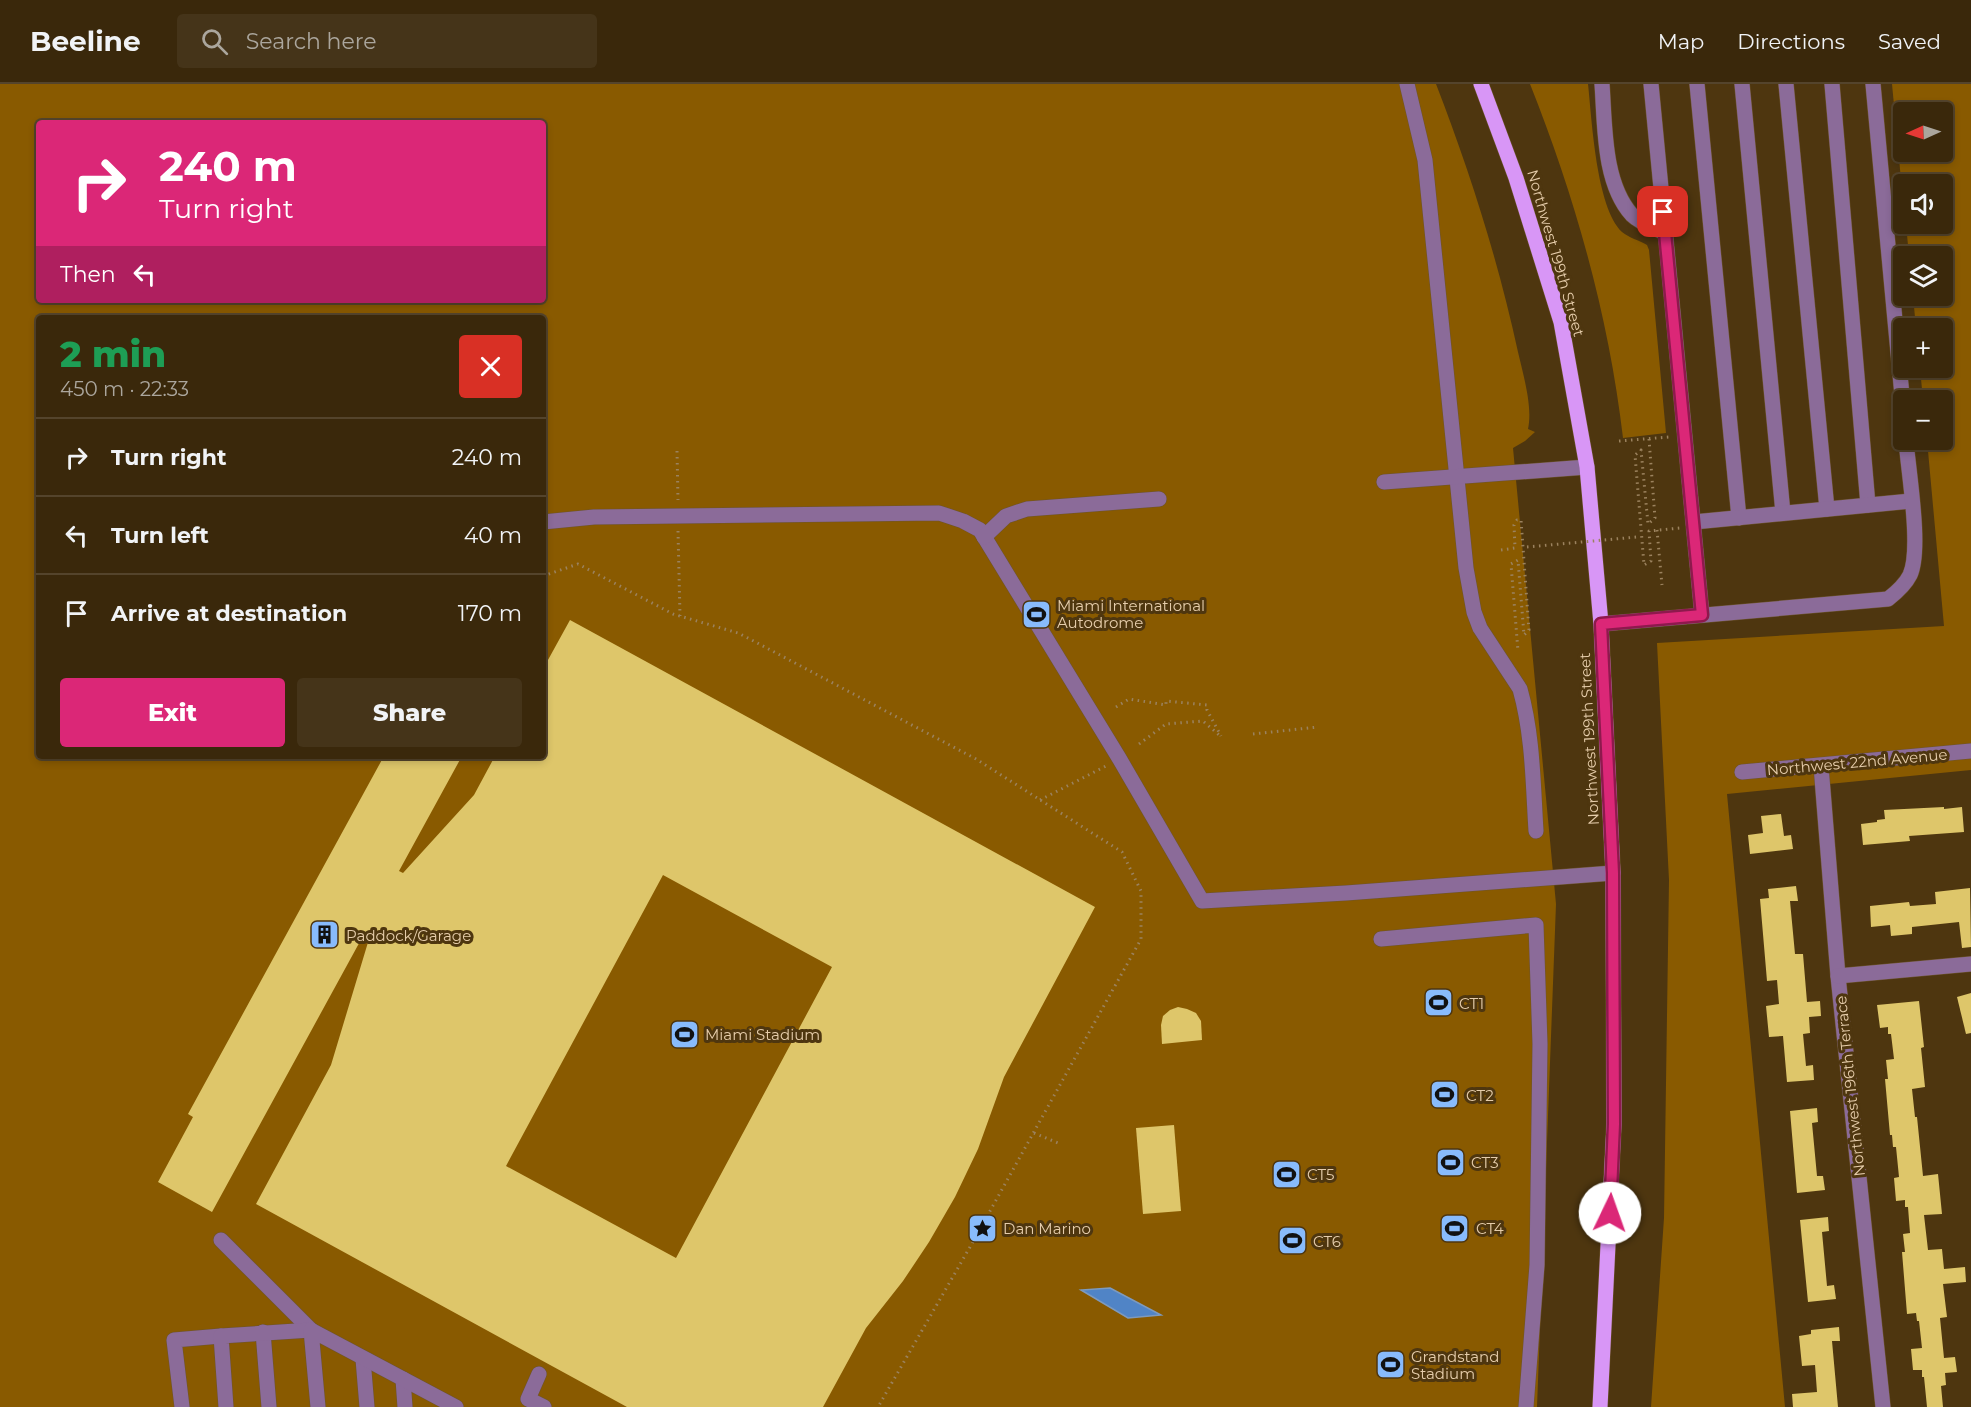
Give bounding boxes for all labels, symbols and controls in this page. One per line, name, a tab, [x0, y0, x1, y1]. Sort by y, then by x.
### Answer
search box	[177, 14, 597, 68]
text: Beeline	[30, 24, 141, 58]
icon: search	[198, 25, 231, 58]
text: Search here	[246, 28, 377, 55]
text: Map	[1658, 29, 1704, 54]
text: Directions	[1737, 29, 1845, 54]
text: Saved	[1878, 29, 1941, 54]
north arrow	[1893, 102, 1953, 162]
map controls	[1893, 102, 1953, 450]
text: 240 m	[159, 140, 297, 192]
icon: right	[60, 144, 138, 222]
street label: Northwest 199th Street	[1523, 167, 1589, 339]
button: sound	[1893, 174, 1953, 234]
pin	[1637, 186, 1688, 237]
text: Turn right	[159, 192, 294, 225]
icon: arrive	[1646, 195, 1679, 228]
button: layers	[1893, 246, 1953, 306]
icon: left	[128, 258, 161, 291]
text: Then	[60, 261, 116, 288]
button: +	[1893, 318, 1953, 378]
text: 2 min	[60, 332, 166, 376]
button: close	[459, 335, 522, 398]
text: 450 m · 22:33	[60, 377, 189, 401]
button: −	[1893, 390, 1953, 450]
icon: right	[60, 441, 93, 474]
text: Turn right	[111, 444, 226, 471]
text: 240 m	[452, 444, 522, 471]
icon: left	[60, 519, 93, 552]
text: Turn left	[111, 522, 209, 549]
text: 40 m	[464, 522, 522, 549]
place label: Miami International Autodrome	[1057, 596, 1205, 632]
icon: arrive	[60, 597, 93, 630]
sports icon: Miami International Autodrome	[1020, 598, 1052, 630]
text: Arrive at destination	[111, 600, 347, 627]
text: 170 m	[458, 600, 522, 627]
street label: Northwest 199th Street	[1575, 652, 1603, 826]
button: Exit	[60, 678, 285, 747]
button: Share	[297, 678, 522, 747]
street label: Northwest 22nd Avenue	[1766, 745, 1948, 779]
building icon: Paddock/Garage	[309, 919, 341, 951]
place label: Paddock/Garage	[346, 926, 471, 945]
sports icon: CT1	[1422, 987, 1454, 1019]
place label: CT1	[1459, 994, 1484, 1013]
street label: Northwest 196th Terrace	[1831, 995, 1869, 1177]
sports icon: Miami Stadium	[668, 1018, 700, 1050]
place label: Miami Stadium	[705, 1025, 820, 1044]
sports icon: CT2	[1429, 1079, 1461, 1111]
place label: CT2	[1466, 1086, 1494, 1105]
sports icon: CT3	[1434, 1146, 1466, 1178]
place label: CT3	[1471, 1153, 1499, 1172]
sports icon: CT5	[1270, 1158, 1302, 1190]
place label: CT5	[1307, 1165, 1334, 1184]
position arrow	[1578, 1181, 1642, 1245]
place icon: Dan Marino	[966, 1212, 998, 1244]
sports icon: CT4	[1439, 1212, 1471, 1244]
place label: Dan Marino	[1003, 1219, 1091, 1238]
place label: CT4	[1476, 1219, 1504, 1238]
sports icon: CT6	[1276, 1225, 1308, 1257]
place label: CT6	[1313, 1232, 1341, 1251]
place label: Grandstand Stadium	[1411, 1347, 1499, 1383]
sports icon: Grandstand Stadium	[1374, 1349, 1406, 1381]

